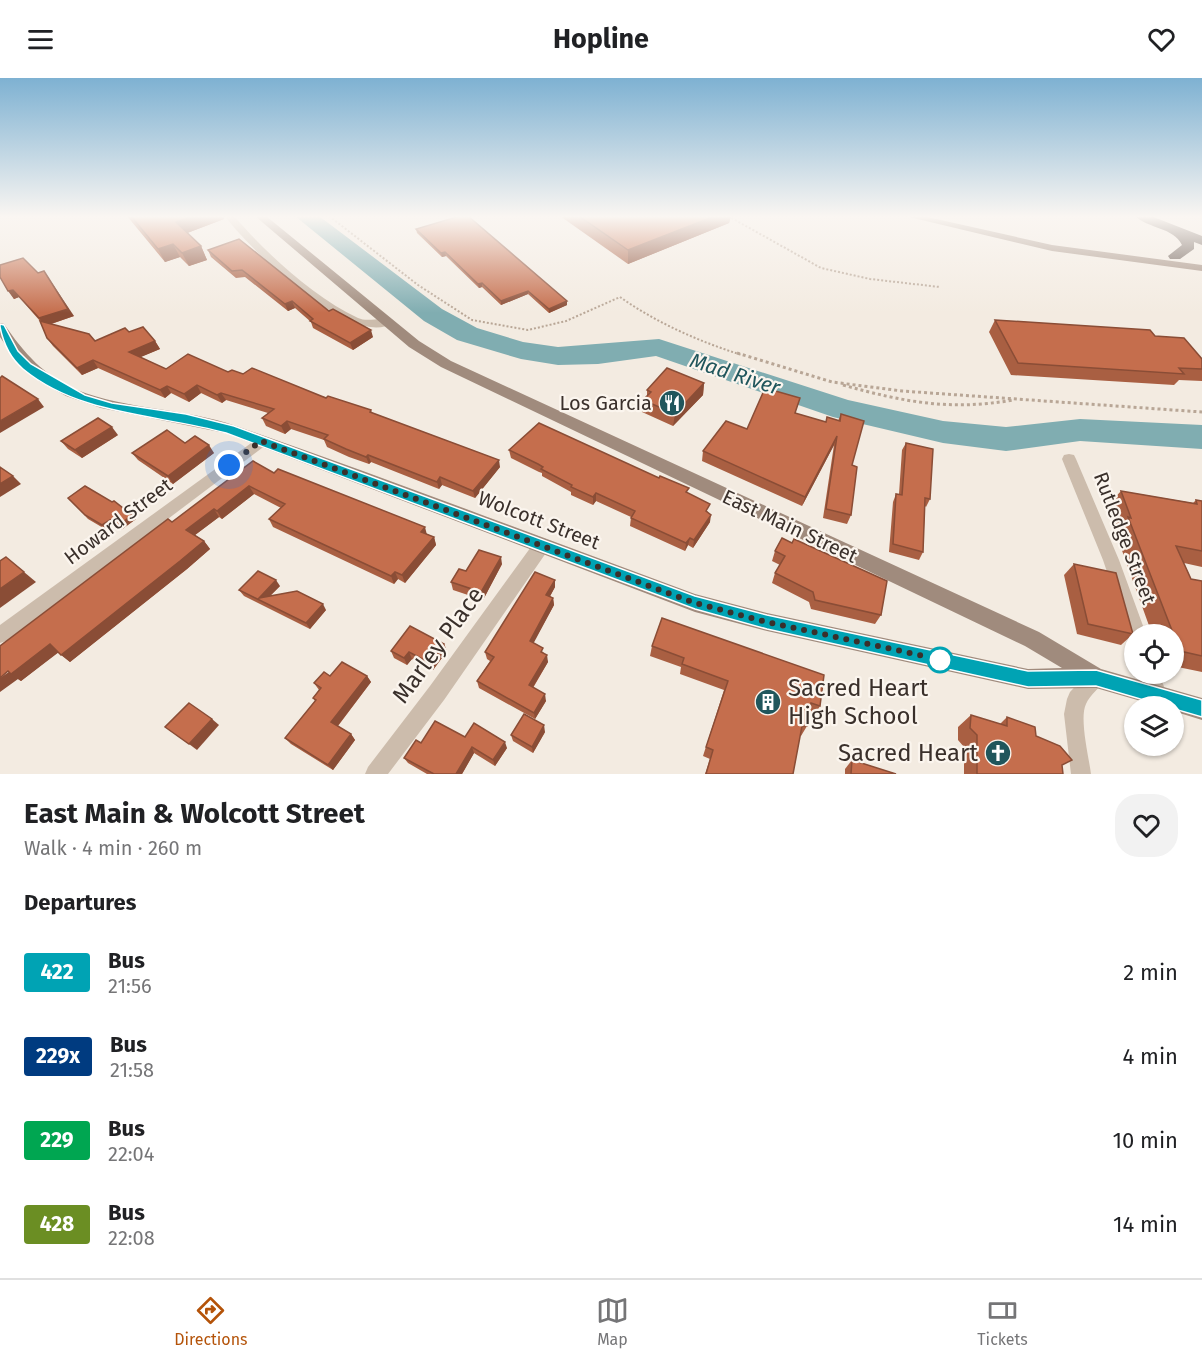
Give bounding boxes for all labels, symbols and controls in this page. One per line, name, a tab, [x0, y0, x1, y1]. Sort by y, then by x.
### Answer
icon: menu	[24, 23, 57, 56]
text: Hopline	[553, 23, 649, 55]
icon: heart	[1145, 23, 1178, 56]
water label: Mad River	[687, 347, 784, 401]
restaurant icon: Los Garcia	[657, 388, 687, 418]
place label: Los Garcia	[560, 391, 652, 415]
your location	[214, 450, 244, 480]
street label: Rutledge Street	[1089, 468, 1162, 608]
street label: Howard Street	[59, 472, 177, 569]
street label: East Main Street	[719, 484, 862, 568]
street label: Wolcott Street	[475, 486, 604, 555]
street label: Marley Place	[386, 581, 490, 709]
map controls	[1124, 624, 1184, 756]
button: locate	[1124, 624, 1184, 684]
unlabelled marker	[927, 647, 953, 673]
place label: Sacred Heart High School	[788, 674, 928, 730]
building icon: Sacred Heart High School	[753, 687, 783, 717]
button: layers	[1124, 696, 1184, 756]
church icon: Sacred Heart	[983, 738, 1013, 768]
place label: Sacred Heart	[838, 739, 978, 767]
button: heart	[1115, 794, 1178, 857]
text: East Main & Wolcott Street	[24, 797, 365, 830]
text: Walk · 4 min · 260 m	[24, 836, 202, 860]
text: Departures	[24, 889, 136, 916]
text: Bus	[108, 947, 145, 974]
text: 422	[40, 959, 74, 985]
text: 2 min	[1123, 959, 1178, 986]
text: 21:56	[108, 974, 152, 998]
text: Bus	[110, 1031, 147, 1058]
text: 229x	[36, 1043, 80, 1069]
text: 4 min	[1123, 1043, 1178, 1070]
text: 21:58	[110, 1058, 154, 1082]
text: Bus	[108, 1115, 145, 1142]
text: 229	[40, 1127, 74, 1153]
text: 10 min	[1112, 1127, 1178, 1154]
text: 22:04	[108, 1142, 154, 1166]
text: Bus	[108, 1199, 145, 1226]
text: 428	[40, 1211, 74, 1237]
text: 14 min	[1113, 1211, 1178, 1238]
text: 22:08	[108, 1226, 155, 1250]
tab: Directions	[174, 1294, 248, 1349]
tab: Map	[596, 1294, 629, 1349]
tab: Tickets	[977, 1294, 1028, 1349]

